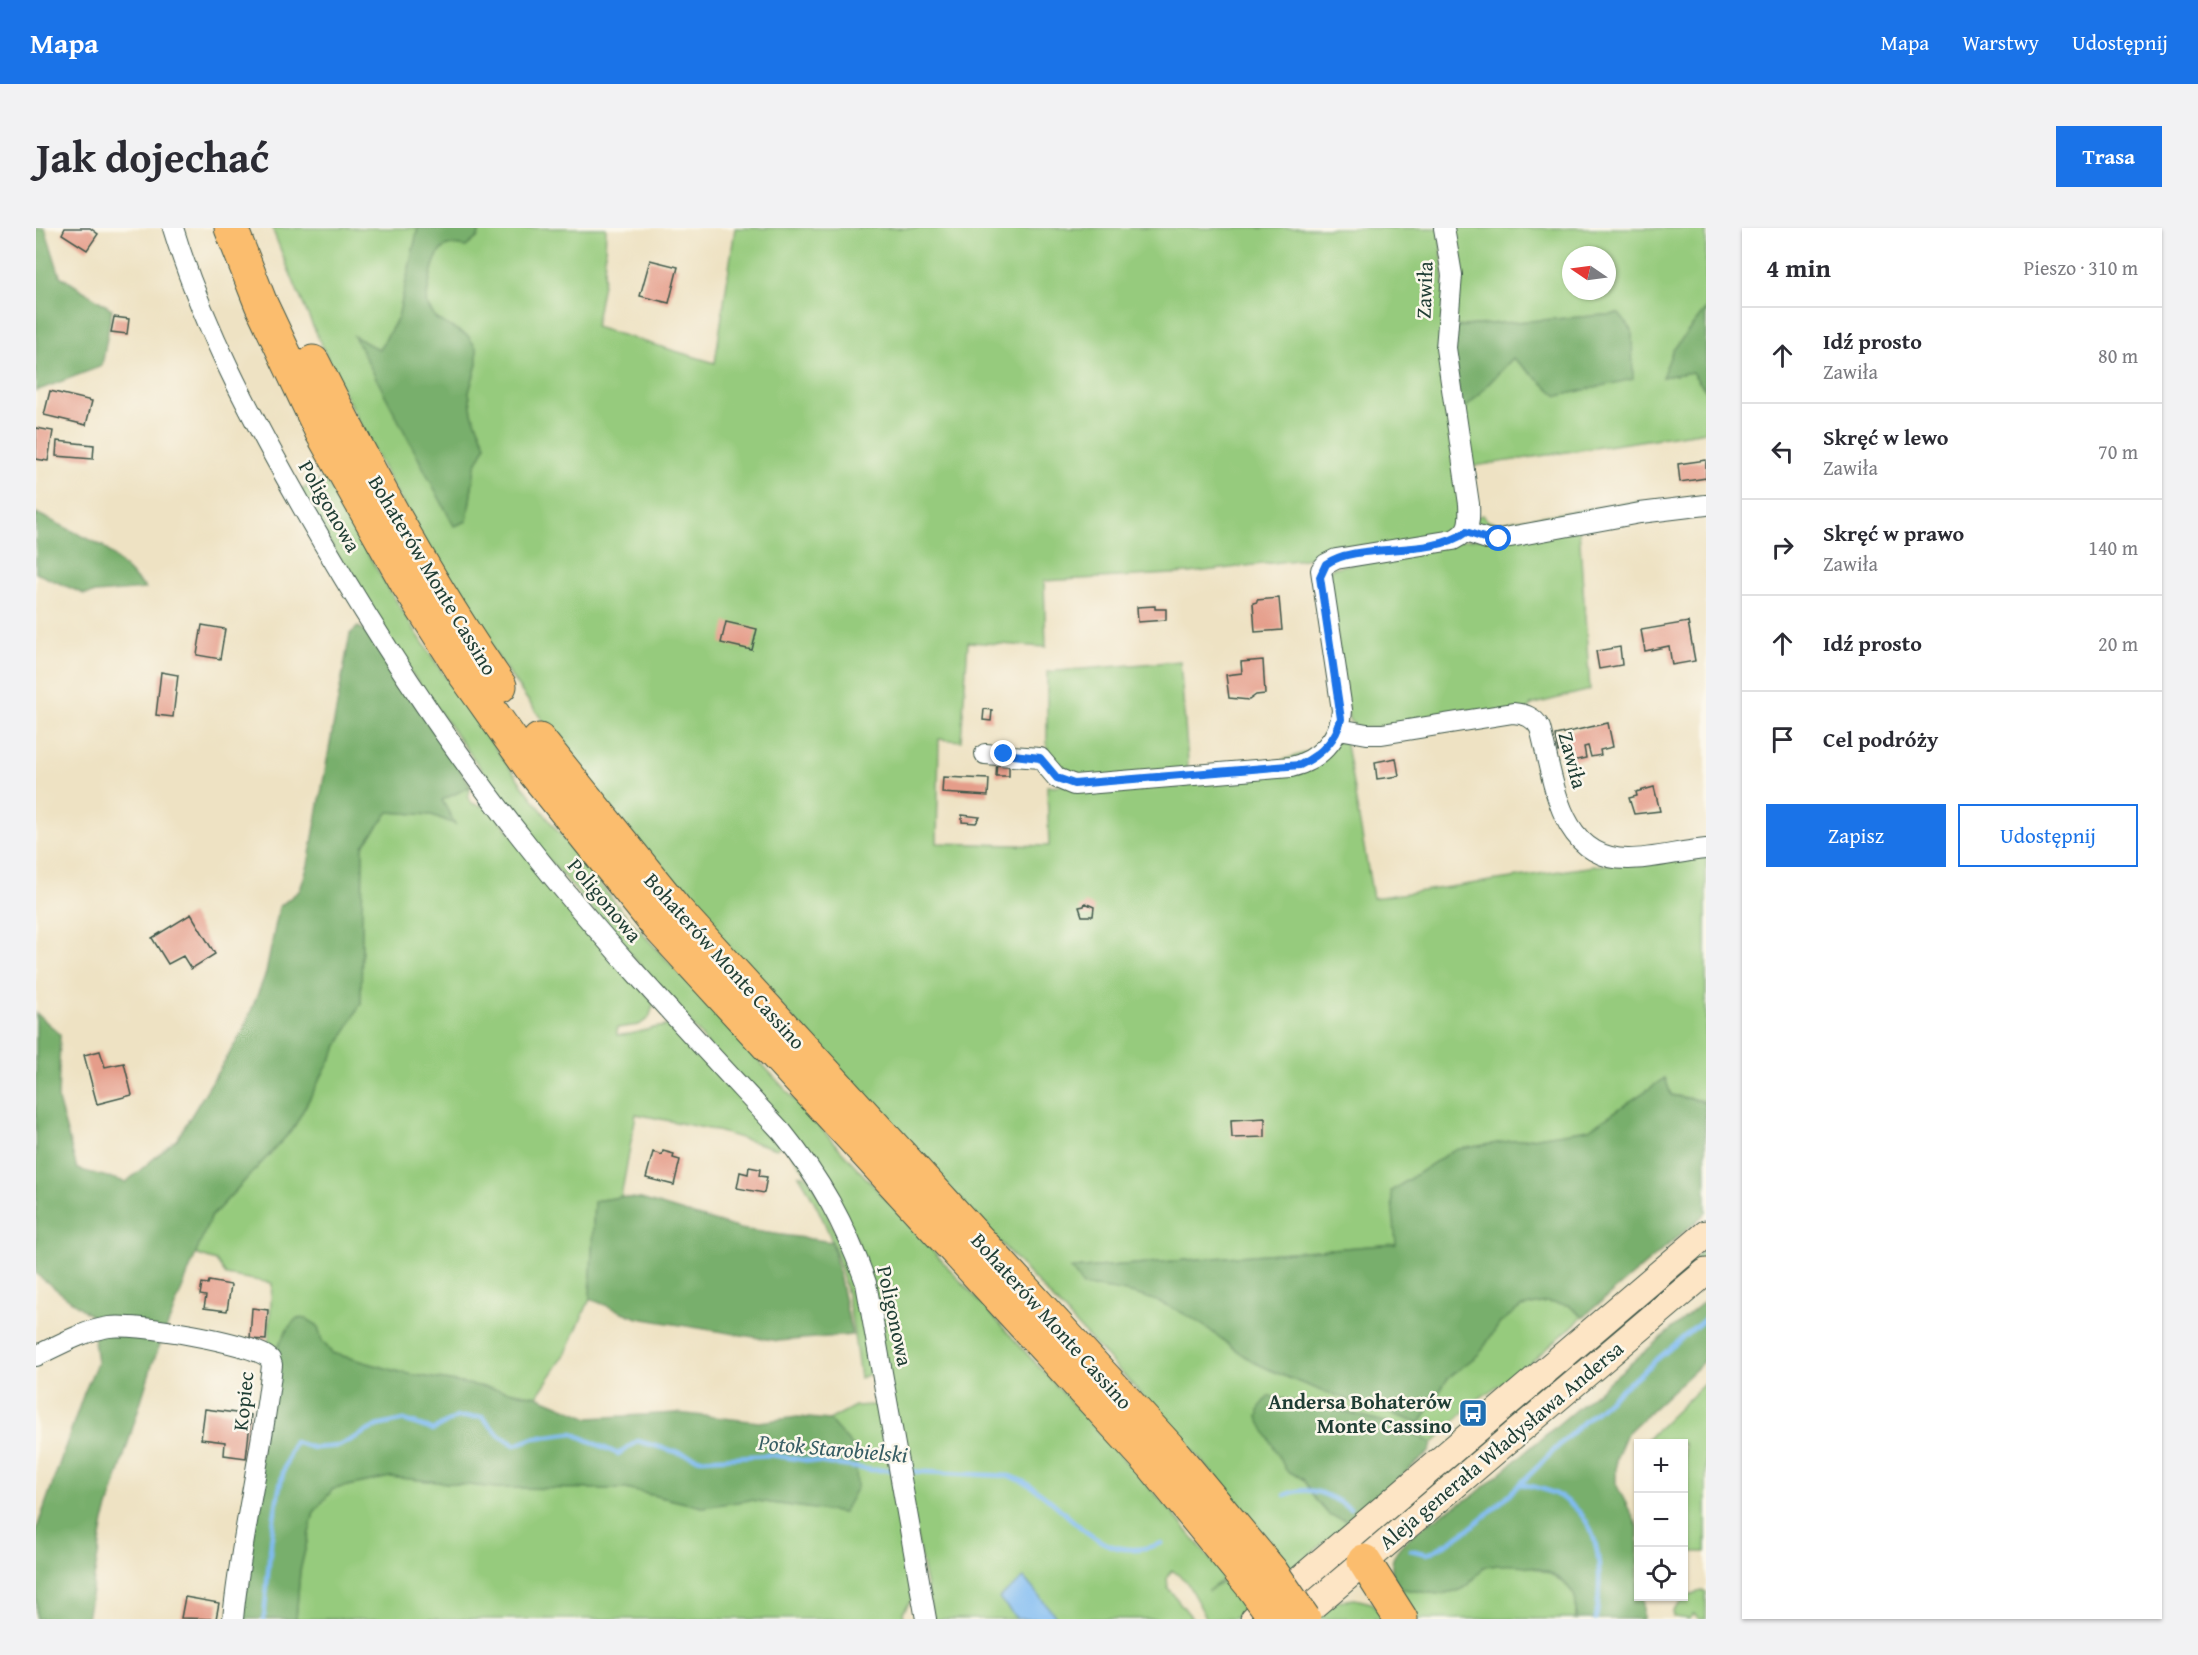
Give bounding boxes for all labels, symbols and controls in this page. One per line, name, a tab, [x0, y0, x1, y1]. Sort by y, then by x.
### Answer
text: Mapa	[30, 22, 99, 63]
text: Mapa	[1881, 27, 1929, 58]
text: Warstwy	[1962, 27, 2039, 58]
text: Udostępnij	[2072, 27, 2168, 58]
text: Jak dojechać	[36, 126, 269, 187]
button: Trasa	[2056, 126, 2162, 187]
north arrow	[1562, 246, 1616, 300]
text: 4 min	[1766, 248, 1831, 287]
text: Pieszo · 310 m	[2024, 253, 2138, 282]
street label: Zawiła	[1408, 261, 1440, 319]
text: Idź prosto	[1823, 325, 1922, 357]
icon: ahead	[1766, 339, 1799, 372]
text: 80 m	[2098, 341, 2138, 370]
text: Zawiła	[1823, 357, 1878, 386]
text: Skręć w lewo	[1823, 421, 1949, 453]
icon: left	[1766, 435, 1799, 468]
text: 70 m	[2098, 437, 2138, 466]
text: Zawiła	[1823, 453, 1878, 482]
street label: Poligonowa	[291, 454, 369, 558]
street label: Bohaterów Monte Cassino	[361, 469, 505, 681]
text: Skręć w prawo	[1823, 517, 1964, 549]
route start	[1485, 525, 1511, 551]
icon: right	[1766, 531, 1799, 564]
text: 140 m	[2088, 533, 2138, 562]
text: Zawiła	[1823, 549, 1878, 578]
icon: ahead	[1766, 627, 1799, 660]
text: Idź prosto	[1823, 627, 1922, 659]
text: 20 m	[2098, 629, 2138, 658]
icon: arrive	[1766, 723, 1799, 756]
text: Cel podróży	[1823, 723, 1938, 755]
street label: Zawiła	[1551, 728, 1595, 792]
route end	[990, 740, 1016, 766]
button: Zapisz	[1766, 804, 1946, 867]
button: Udostępnij	[1958, 804, 2138, 867]
street label: Poligonowa	[560, 851, 650, 949]
street label: Bohaterów Monte Cassino	[637, 866, 813, 1056]
street label: Bohaterów Monte Cassino	[964, 1226, 1140, 1416]
street label: Poligonowa	[869, 1263, 921, 1369]
street label: Aleja generała Władysława Andersa	[1372, 1333, 1630, 1557]
street label: Kopiec	[224, 1370, 262, 1432]
place label: Andersa Bohaterów Monte Cassino	[1268, 1386, 1453, 1441]
bus stop icon: Andersa Bohaterów Monte Cassino	[1457, 1397, 1489, 1429]
water label: Potok Starobielski	[756, 1425, 909, 1470]
map controls	[1634, 1439, 1688, 1601]
button: +	[1634, 1439, 1688, 1493]
button: −	[1634, 1493, 1688, 1547]
button: locate	[1634, 1547, 1688, 1601]

